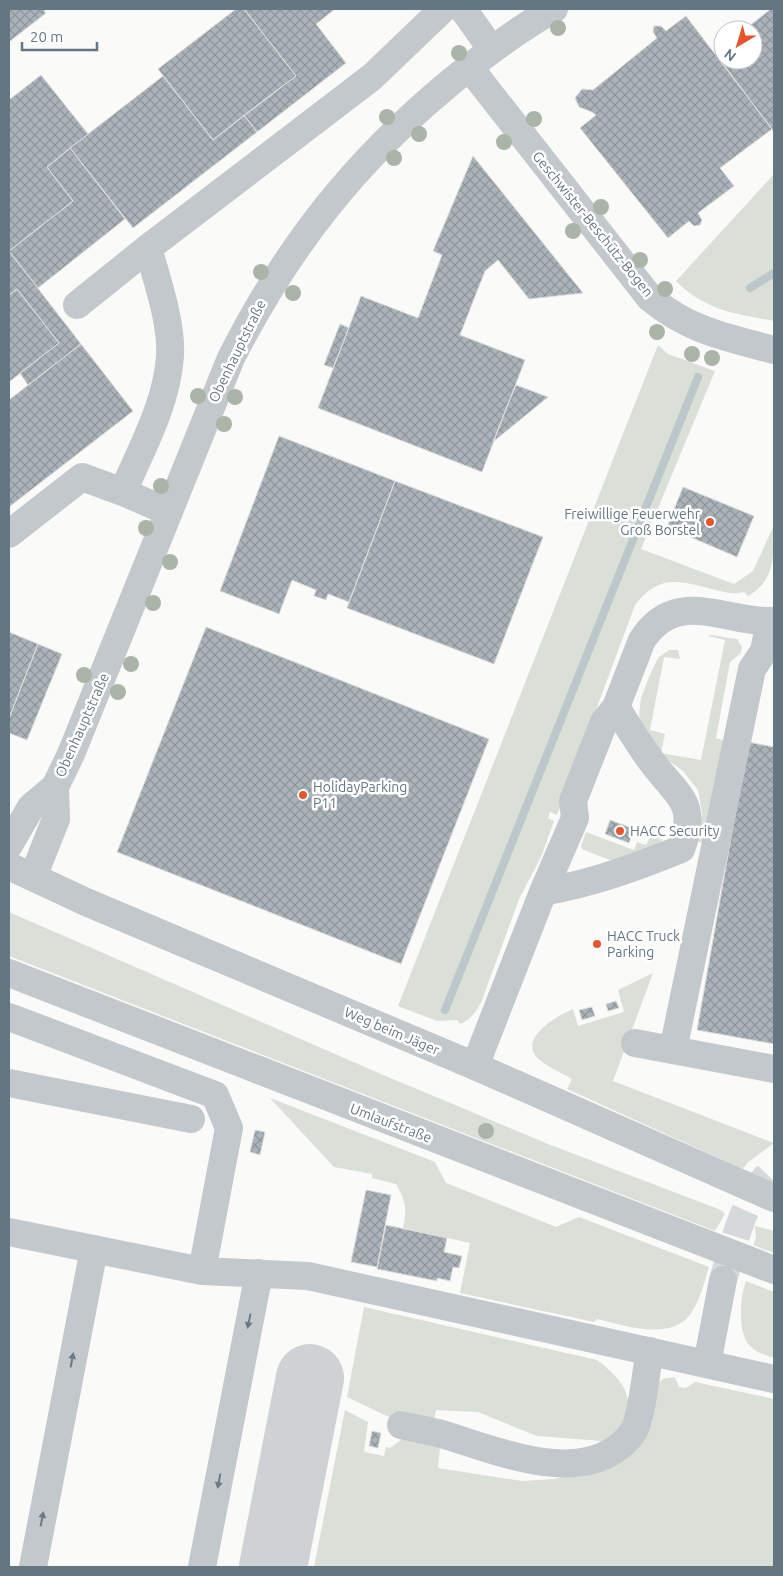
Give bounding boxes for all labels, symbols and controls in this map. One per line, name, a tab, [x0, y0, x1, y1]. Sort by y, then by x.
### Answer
scale bar	[22, 20, 98, 52]
north arrow	[713, 20, 763, 70]
text: 20 m	[30, 28, 63, 45]
text: N	[721, 46, 739, 65]
street label: Geschwister-Beschütz-Bogen	[529, 148, 657, 300]
street label: Obenhauptstraße	[205, 297, 269, 405]
place label: Freiwillige Feuerwehr Groß Borstel	[564, 506, 701, 538]
marker: Freiwillige Feuerwehr Groß Borstel	[704, 516, 716, 528]
street label: Obenhauptstraße	[52, 671, 112, 779]
place label: HolidayParking P11	[313, 779, 407, 811]
marker: HolidayParking P11	[297, 789, 309, 801]
place label: HACC Security	[630, 823, 720, 839]
marker: HACC Security	[614, 825, 626, 837]
place label: HACC Truck Parking	[607, 928, 680, 960]
marker: HACC Truck Parking	[591, 938, 603, 950]
street label: Weg beim Jäger	[342, 1004, 442, 1058]
street label: Umlaufstraße	[348, 1100, 434, 1146]
one-way arrow	[245, 1314, 253, 1329]
one-way arrow	[69, 1351, 77, 1367]
one-way arrow	[214, 1473, 222, 1489]
one-way arrow	[38, 1512, 46, 1527]

